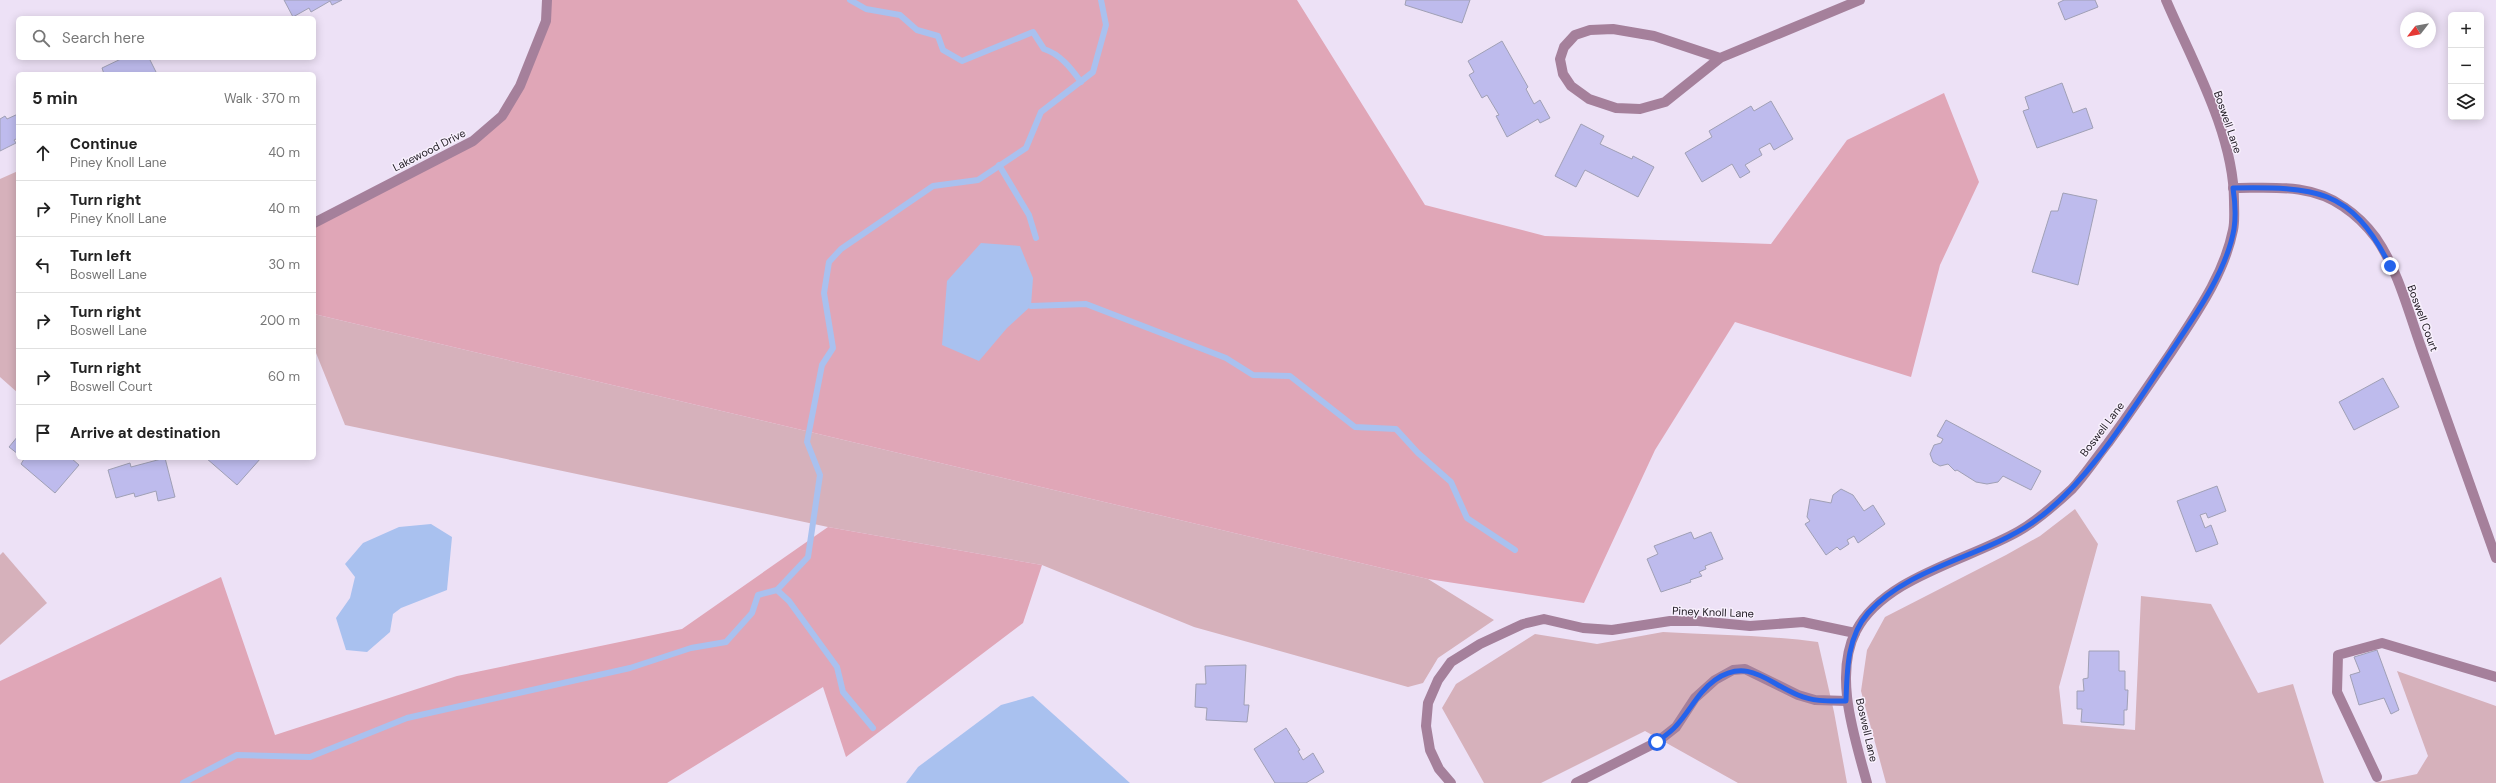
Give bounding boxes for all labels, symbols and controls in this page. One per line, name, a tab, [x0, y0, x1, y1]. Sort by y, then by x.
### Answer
north arrow	[2400, 12, 2436, 48]
map controls	[2448, 12, 2484, 120]
button: +	[2448, 12, 2484, 48]
search box	[16, 16, 316, 60]
icon: search	[30, 27, 52, 49]
text: Search here	[62, 28, 145, 48]
button: −	[2448, 48, 2484, 84]
button: layers	[2448, 84, 2484, 120]
text: 5 min	[32, 87, 78, 109]
street label: Boswell Lane	[2211, 89, 2245, 155]
text: Walk · 370 m	[224, 90, 300, 107]
street label: Lakewood Drive	[390, 126, 468, 174]
text: Continue	[70, 134, 138, 154]
icon: ahead	[32, 142, 54, 164]
text: 40 m	[268, 144, 300, 161]
text: Piney Knoll Lane	[70, 154, 167, 171]
text: Turn right	[70, 190, 141, 210]
icon: right	[32, 198, 54, 220]
text: 40 m	[268, 200, 300, 217]
text: Piney Knoll Lane	[70, 210, 167, 227]
text: Turn left	[70, 246, 131, 266]
icon: left	[32, 254, 54, 276]
text: 30 m	[268, 256, 300, 273]
route end	[2381, 257, 2399, 275]
text: Boswell Lane	[70, 266, 147, 283]
street label: Boswell Court	[2404, 283, 2442, 353]
text: Turn right	[70, 302, 141, 322]
icon: right	[32, 310, 54, 332]
text: 200 m	[260, 312, 300, 329]
text: Boswell Lane	[70, 322, 147, 339]
text: Turn right	[70, 358, 141, 378]
icon: right	[32, 366, 54, 388]
text: 60 m	[268, 368, 300, 385]
text: Boswell Court	[70, 378, 153, 395]
street label: Boswell Lane	[2077, 399, 2127, 459]
icon: arrive	[32, 422, 54, 444]
text: Arrive at destination	[70, 423, 221, 443]
street label: Piney Knoll Lane	[1672, 604, 1754, 620]
street label: Boswell Lane	[1853, 697, 1881, 763]
route start	[1648, 733, 1666, 751]

